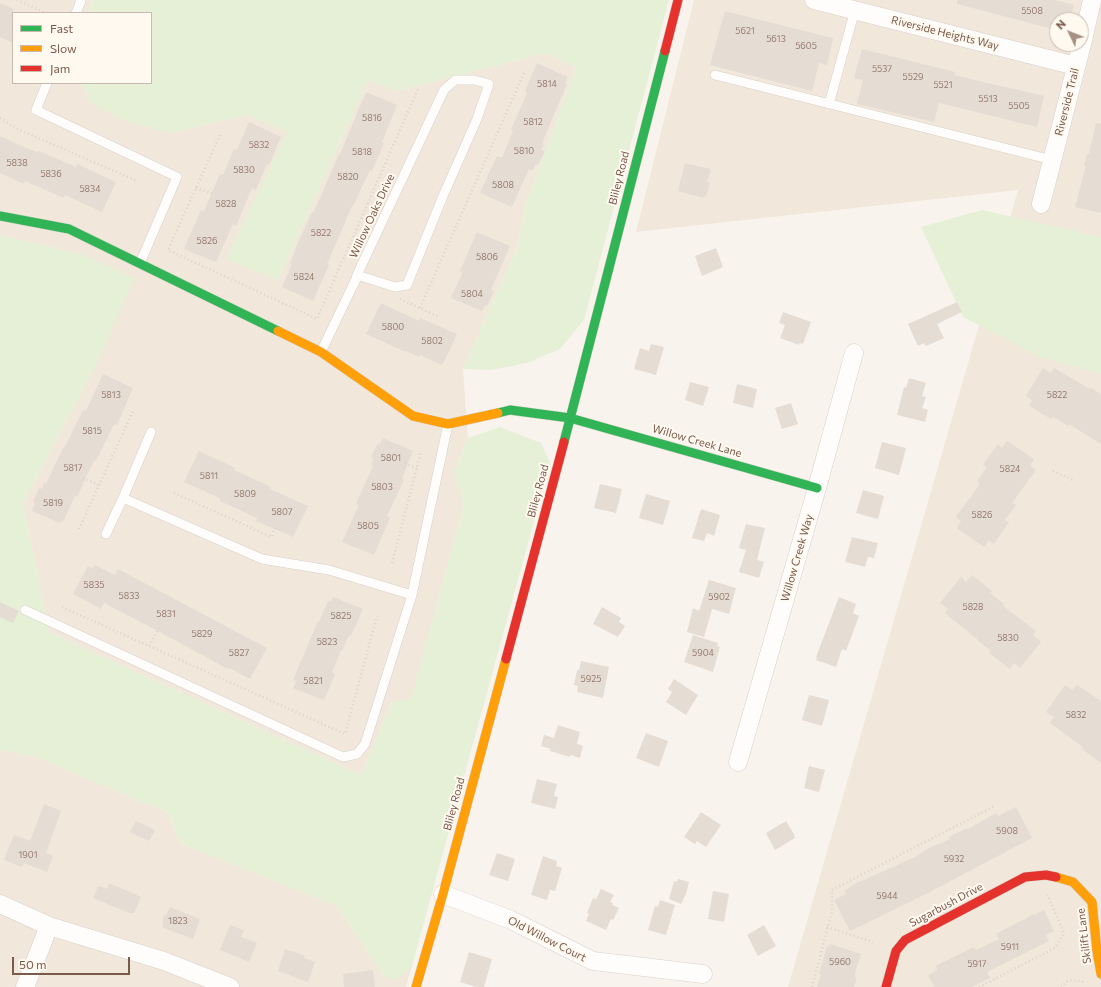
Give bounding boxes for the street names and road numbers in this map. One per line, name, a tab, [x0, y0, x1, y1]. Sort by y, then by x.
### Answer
street label: Riverside Heights Way	[890, 13, 1000, 53]
street label: Riverside Trail	[1052, 67, 1082, 137]
street label: Bliley Road	[606, 150, 632, 206]
street label: Willow Oaks Drive	[347, 172, 397, 260]
street label: Willow Creek Lane	[651, 422, 743, 460]
street label: Bliley Road	[525, 463, 551, 519]
street label: Willow Creek Way	[778, 513, 816, 603]
street label: Bliley Road	[441, 776, 467, 832]
street label: Sugarbush Drive	[907, 880, 985, 930]
street label: Skilift Lane	[1074, 907, 1094, 965]
street label: Old Willow Court	[506, 914, 588, 964]

